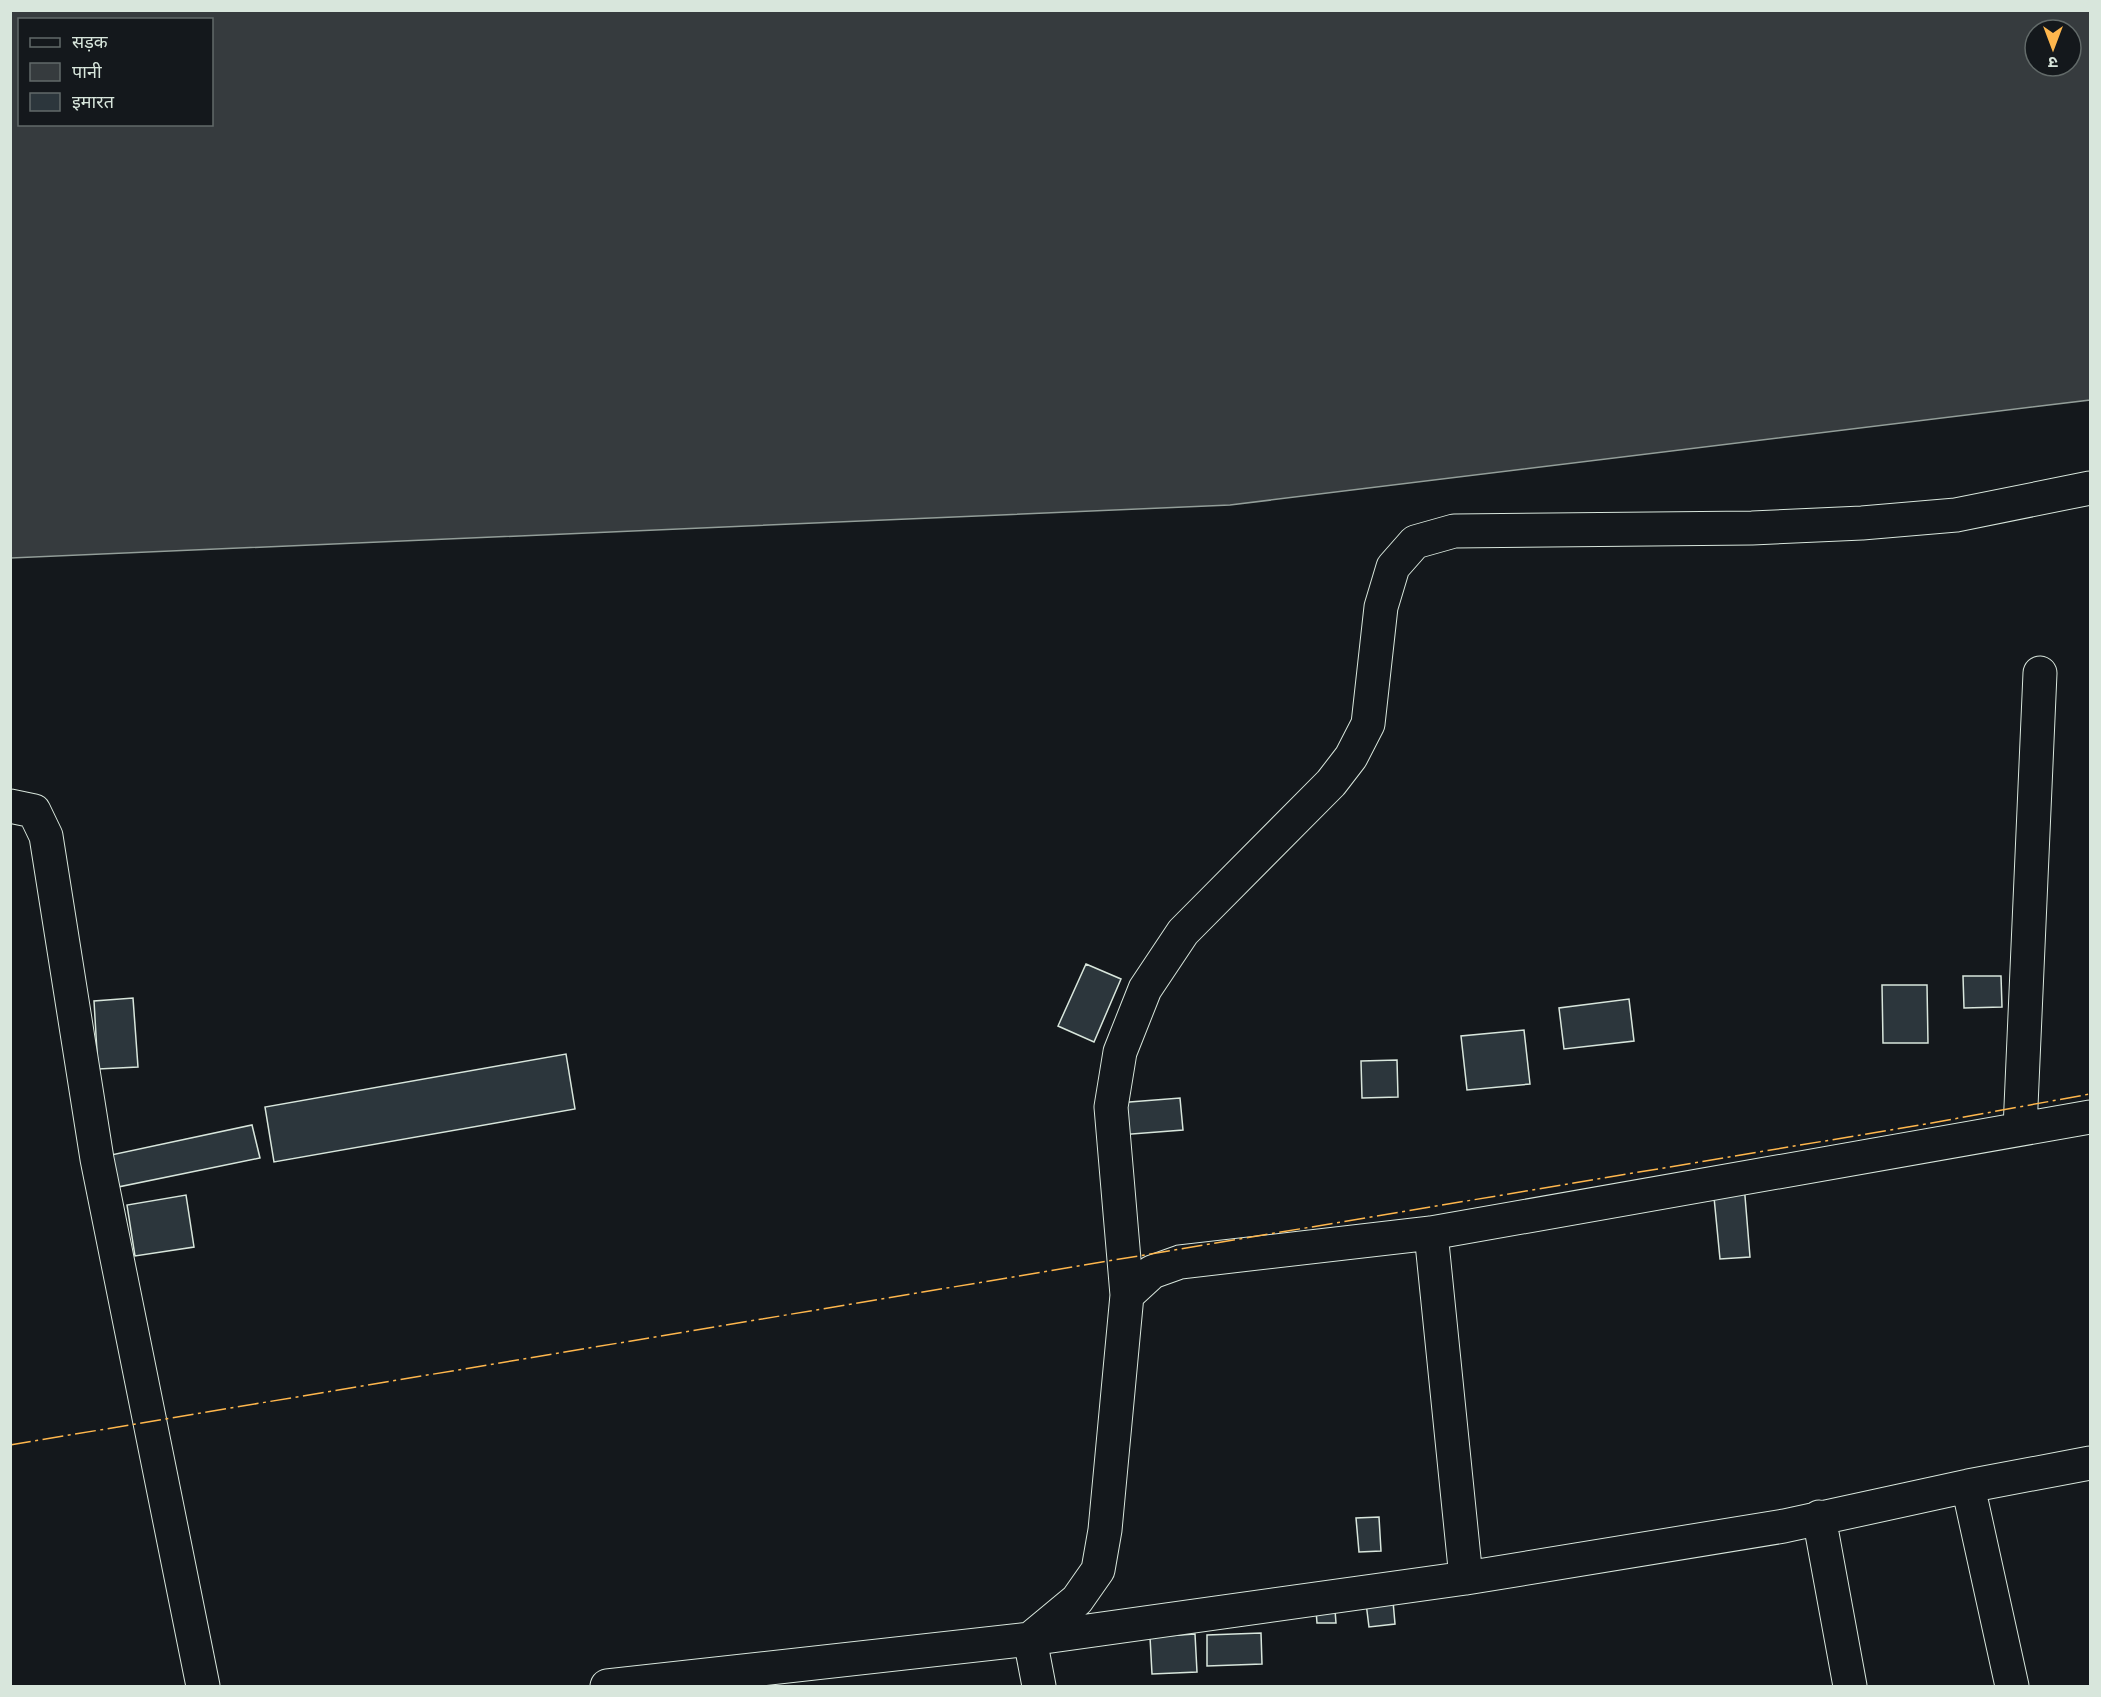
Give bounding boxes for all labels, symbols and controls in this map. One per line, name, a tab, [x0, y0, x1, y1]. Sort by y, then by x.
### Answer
legend	[18, 18, 213, 126]
north arrow	[2023, 18, 2083, 78]
text: सड़क	[72, 29, 109, 53]
text: उ	[2048, 52, 2058, 74]
text: पानी	[72, 59, 102, 83]
text: इमारत	[72, 89, 115, 113]

